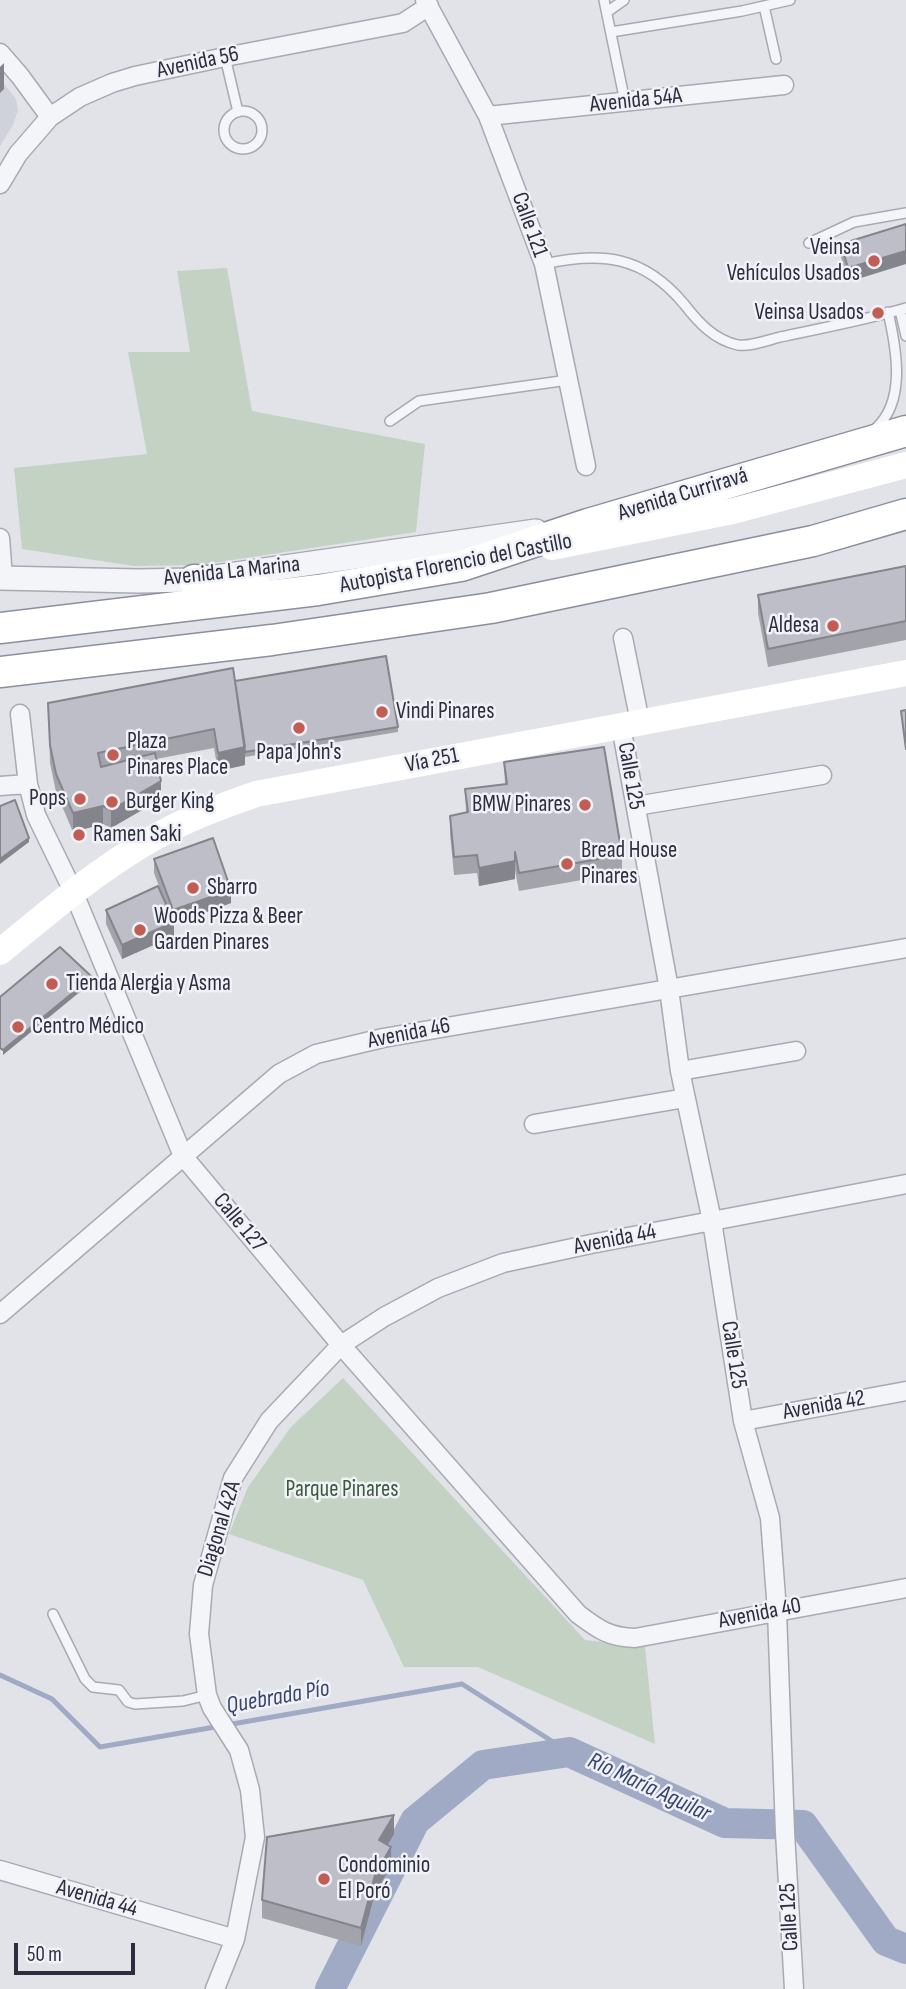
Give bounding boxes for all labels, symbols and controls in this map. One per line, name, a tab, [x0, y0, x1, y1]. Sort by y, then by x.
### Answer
street label: Avenida 56	[155, 41, 241, 85]
street label: Avenida 54A	[589, 82, 683, 120]
street label: Calle 121	[505, 189, 553, 261]
place label: Veinsa Vehículos Usados	[727, 234, 860, 288]
marker: Veinsa Vehículos Usados	[866, 253, 882, 269]
place label: Veinsa Usados	[755, 299, 864, 327]
marker: Veinsa Usados	[870, 305, 886, 321]
street label: Avenida Curriravá	[615, 462, 751, 528]
street label: Autopista Florencio del Castillo	[338, 528, 574, 600]
street label: Avenida La Marina	[162, 551, 302, 593]
place label: Aldesa	[769, 612, 819, 640]
marker: Aldesa	[825, 618, 841, 634]
place label: Vindi Pinares	[396, 698, 494, 726]
marker: Vindi Pinares	[374, 704, 390, 720]
marker: Papa John's	[291, 720, 307, 736]
place label: Plaza Pinares Place	[127, 728, 228, 782]
place label: Papa John's	[256, 739, 342, 767]
street label: Calle 125	[610, 740, 650, 812]
street label: Vía 251	[403, 742, 461, 780]
marker: Plaza Pinares Place	[105, 747, 121, 763]
place label: Pops	[29, 785, 66, 813]
place label: Burger King	[126, 788, 214, 816]
marker: Pops	[72, 791, 88, 807]
place label: BMW Pinares	[472, 791, 571, 819]
marker: Burger King	[104, 794, 120, 810]
marker: BMW Pinares	[577, 797, 593, 813]
place label: Ramen Saki	[93, 821, 181, 849]
marker: Ramen Saki	[71, 827, 87, 843]
place label: Bread House Pinares	[581, 837, 677, 891]
marker: Bread House Pinares	[559, 856, 575, 872]
place label: Sbarro	[207, 874, 258, 902]
marker: Sbarro	[185, 880, 201, 896]
place label: Woods Pizza & Beer Garden Pinares	[154, 903, 303, 957]
marker: Woods Pizza & Beer Garden Pinares	[132, 922, 148, 938]
place label: Tienda Alergia y Asma	[66, 970, 231, 998]
marker: Tienda Alergia y Asma	[44, 976, 60, 992]
street label: Avenida 46	[365, 1012, 453, 1056]
place label: Centro Médico	[32, 1013, 144, 1041]
marker: Centro Médico	[10, 1019, 26, 1035]
street label: Calle 127	[207, 1188, 271, 1258]
street label: Avenida 44	[572, 1219, 658, 1261]
street label: Calle 125	[714, 1319, 752, 1391]
street label: Avenida 42	[781, 1385, 867, 1427]
park label: Parque Pinares	[286, 1476, 398, 1504]
street label: Diagonal 42A	[192, 1478, 248, 1580]
street label: Avenida 40	[716, 1592, 804, 1636]
water label: Quebrada Pío	[224, 1675, 332, 1721]
water label: Río María Aguilar	[583, 1747, 715, 1829]
place label: Condominio El Poró	[338, 1852, 430, 1906]
marker: Condominio El Poró	[316, 1871, 332, 1887]
street label: Avenida 44	[53, 1874, 141, 1924]
street label: Calle 125	[774, 1882, 806, 1952]
scale bar	[18, 1930, 138, 1974]
text: 50 m	[27, 1942, 62, 1967]

